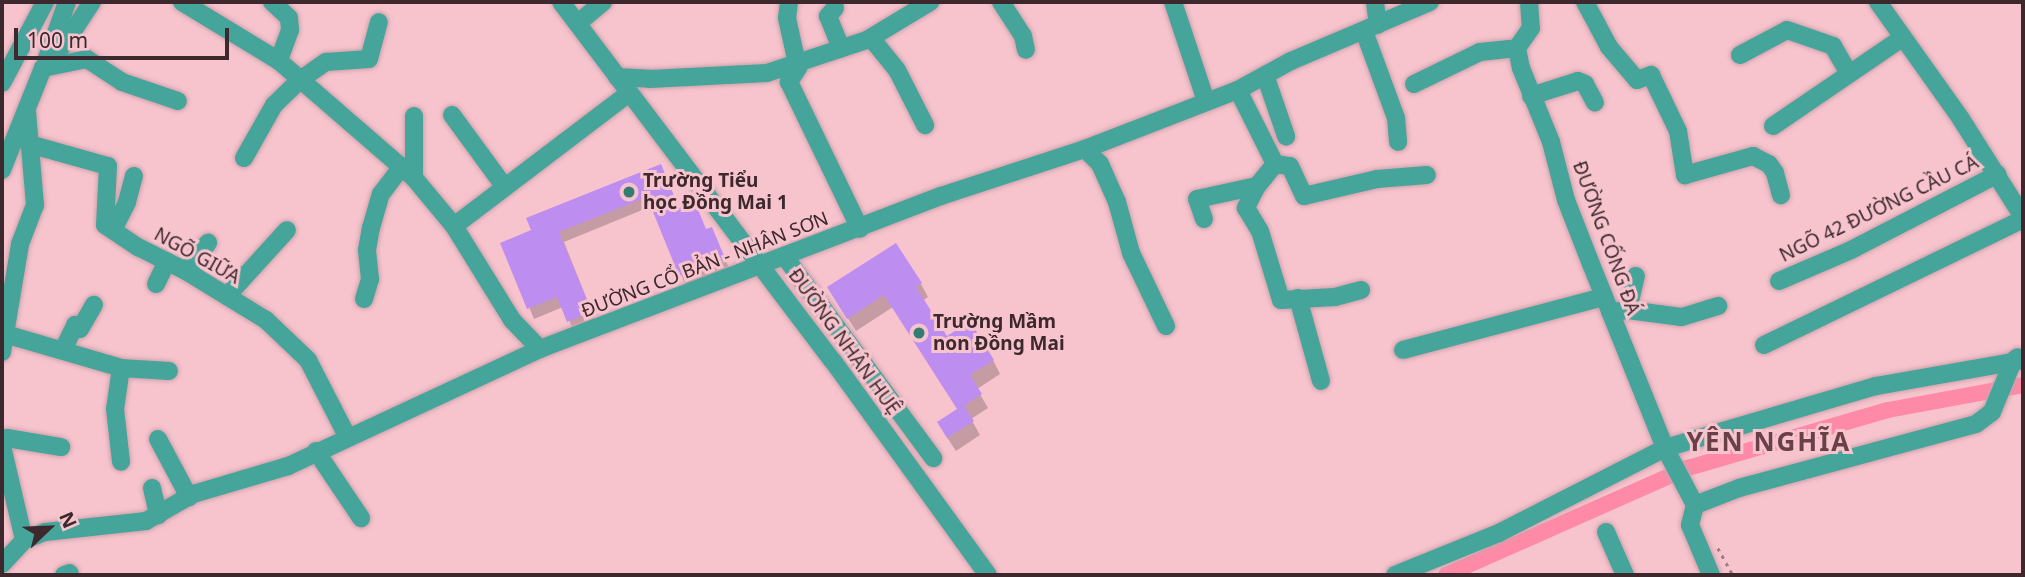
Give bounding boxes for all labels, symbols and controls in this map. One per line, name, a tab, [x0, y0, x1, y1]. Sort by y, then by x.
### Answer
scale bar	[18, 14, 233, 58]
text: 100 m	[27, 26, 88, 54]
street label: NGÕ 42 ĐƯỜNG CẦU CÁ	[1776, 151, 1982, 267]
street label: ĐƯỜNG CỐNG ĐÁ	[1568, 158, 1644, 318]
place label: Trường Tiểu học Đồng Mai 1	[643, 170, 788, 214]
marker: Trường Tiểu học Đồng Mai 1	[621, 184, 637, 200]
street label: ĐƯỜNG CỔ BẢN - NHÂN SƠN	[578, 207, 832, 323]
street label: NGÕ GIỮA	[150, 223, 244, 289]
street label: ĐƯỜNG NHÂN HUỆ	[783, 264, 905, 420]
place label: Trường Mầm non Đồng Mai	[933, 311, 1065, 355]
marker: Trường Mầm non Đồng Mai	[911, 325, 927, 341]
district label: YÊN NGHĨA	[1688, 426, 1850, 458]
north arrow	[14, 493, 84, 563]
text: N	[53, 508, 83, 532]

